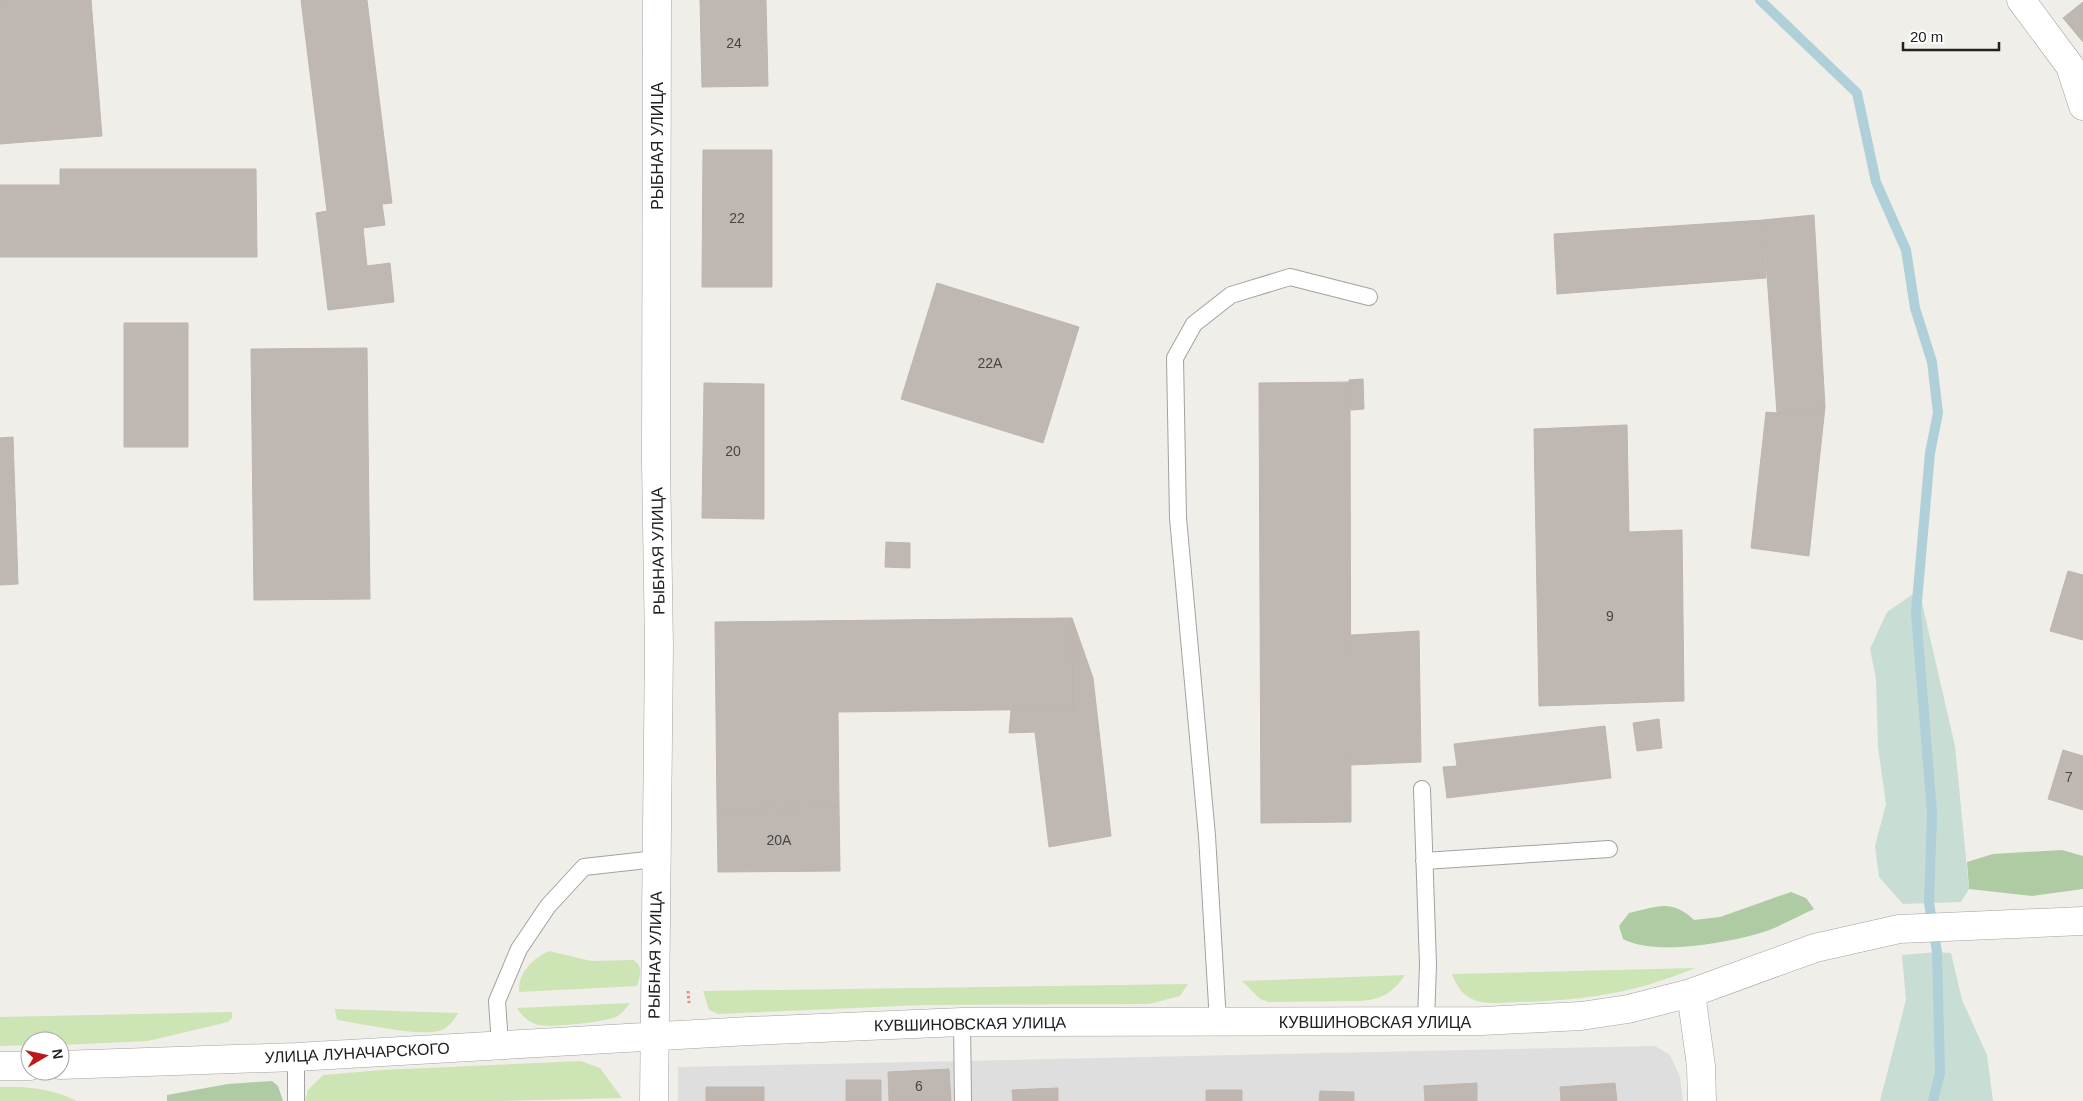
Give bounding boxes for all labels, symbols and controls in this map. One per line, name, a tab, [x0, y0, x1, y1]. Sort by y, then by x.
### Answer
scale bar	[1903, 20, 1999, 52]
text: 20 m	[1910, 28, 1943, 45]
house number: 24	[726, 35, 742, 51]
street label: РЫБНАЯ УЛИЦА	[649, 82, 666, 210]
house number: 22	[729, 210, 745, 226]
house number: 22А	[978, 355, 1003, 371]
house number: 20	[725, 443, 741, 459]
street label: РЫБНАЯ УЛИЦА	[648, 487, 668, 615]
house number: 9	[1606, 608, 1614, 624]
house number: 7	[2065, 769, 2073, 785]
house number: 20А	[767, 832, 792, 848]
street label: РЫБНАЯ УЛИЦА	[645, 891, 665, 1019]
street label: КУВШИНОВСКАЯ УЛИЦА	[874, 1014, 1067, 1034]
street label: КУВШИНОВСКАЯ УЛИЦА	[1279, 1014, 1471, 1031]
north arrow	[20, 1031, 70, 1081]
street label: УЛИЦА ЛУНАЧАРСКОГО	[264, 1040, 450, 1066]
text: N	[49, 1048, 67, 1060]
house number: 6	[915, 1078, 923, 1094]

